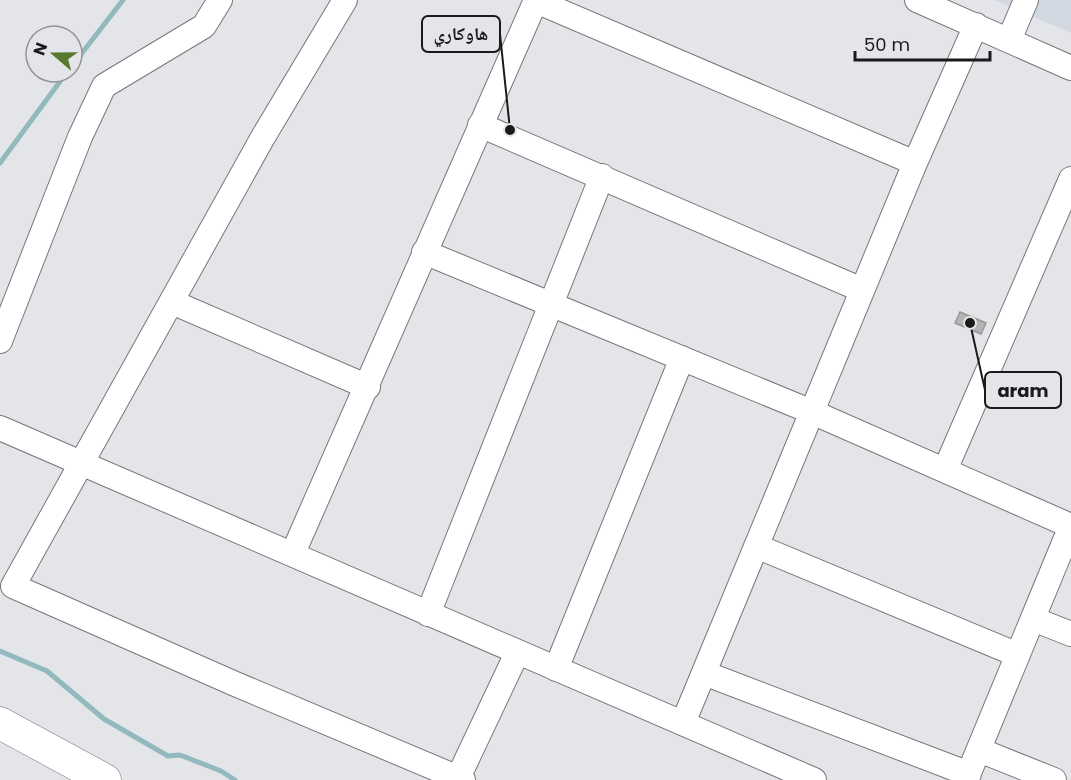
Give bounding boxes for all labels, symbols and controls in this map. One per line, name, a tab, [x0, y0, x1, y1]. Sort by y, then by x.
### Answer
callout: هاوكاري	[422, 16, 500, 52]
text: هاوكاري	[434, 21, 488, 48]
north arrow	[24, 24, 84, 84]
scale bar	[855, 24, 990, 62]
text: 50 m	[864, 32, 910, 57]
text: N	[28, 39, 53, 59]
callout: aram	[985, 372, 1061, 408]
text: aram	[997, 378, 1049, 403]

